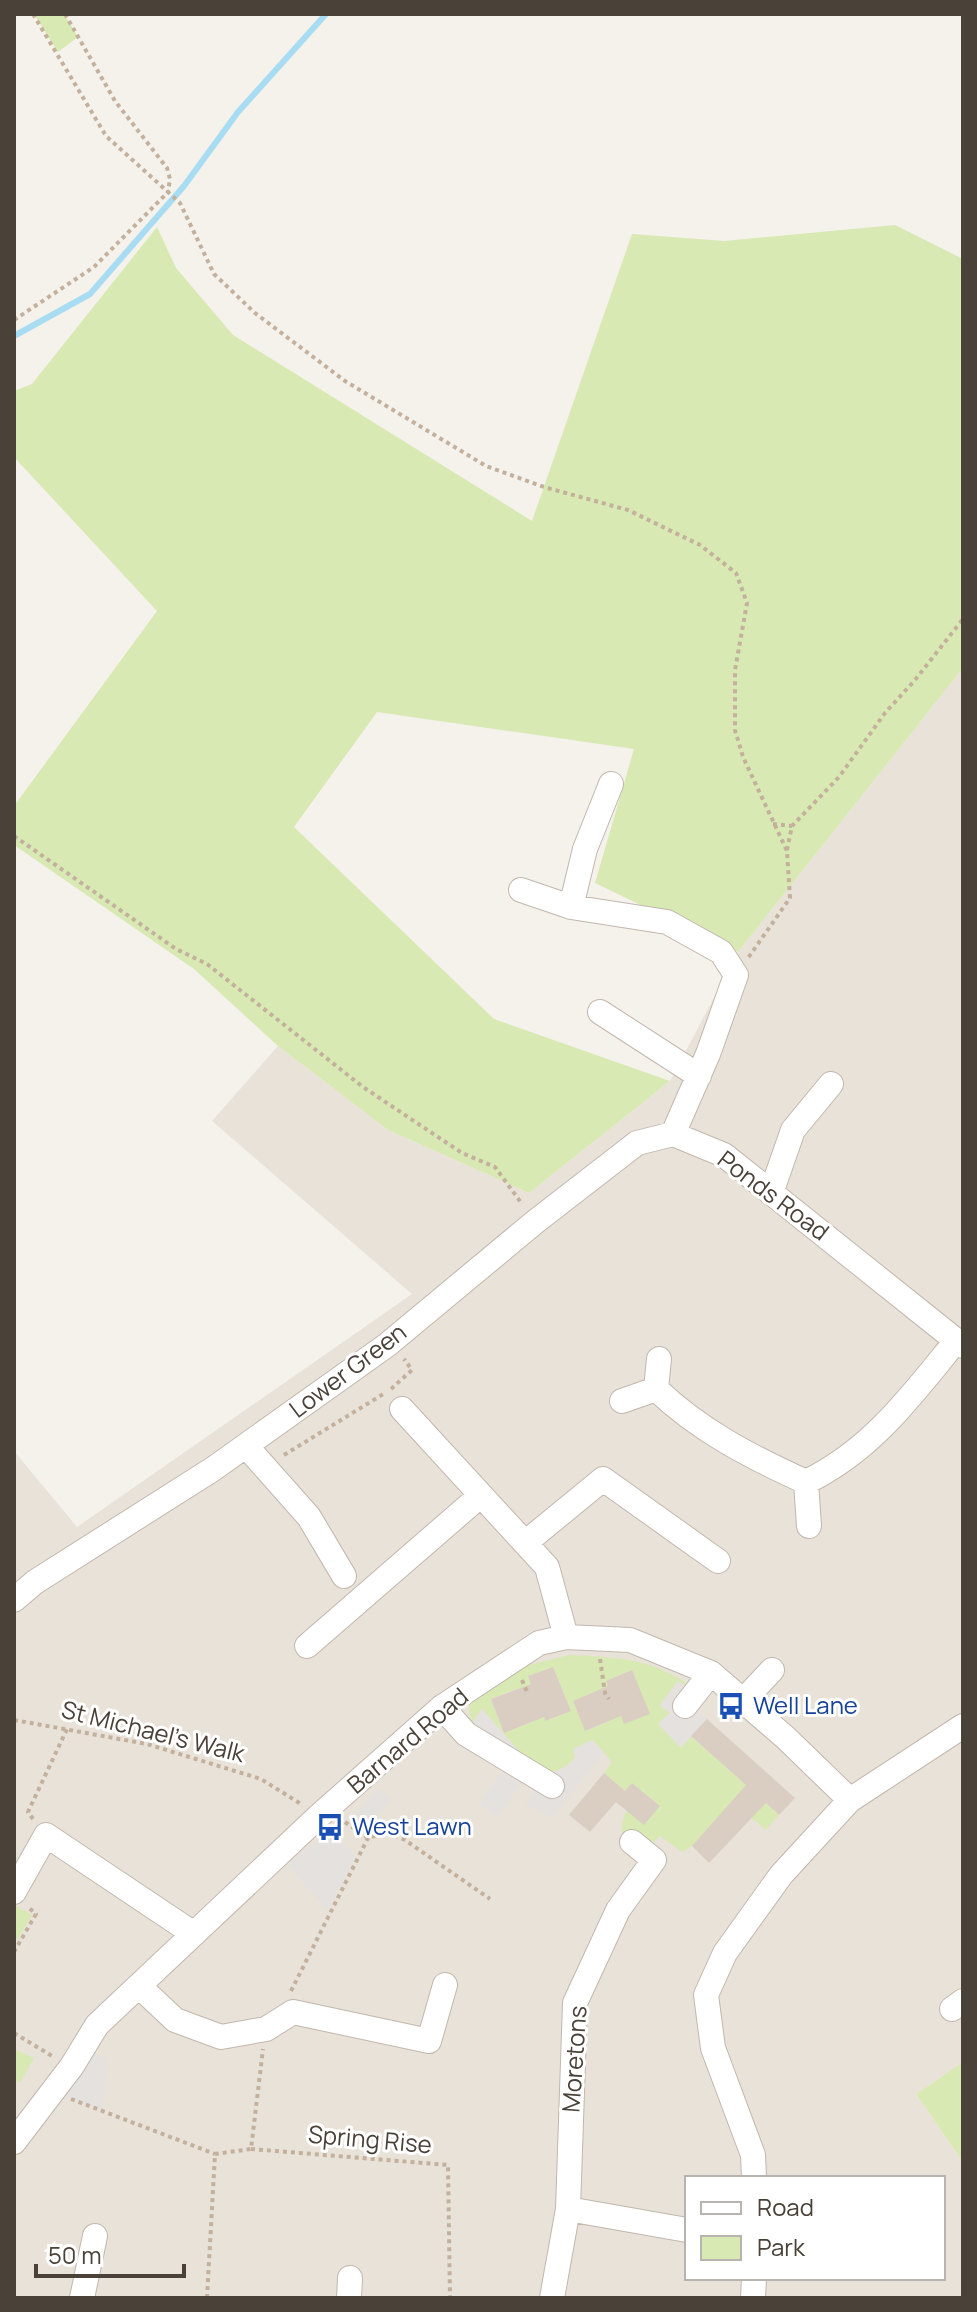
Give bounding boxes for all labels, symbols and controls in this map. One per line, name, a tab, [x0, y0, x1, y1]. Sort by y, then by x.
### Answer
street label: Ponds Road	[712, 1142, 836, 1247]
street label: Lower Green	[282, 1315, 412, 1425]
street label: Barnard Road	[340, 1679, 475, 1800]
place label: Well Lane	[753, 1688, 858, 1721]
bus stop icon: Well Lane	[716, 1691, 746, 1721]
street label: St Michael's Walk	[58, 1692, 250, 1770]
place label: West Lawn	[352, 1809, 472, 1842]
bus stop icon: West Lawn	[315, 1812, 345, 1842]
street label: Moretons	[553, 2004, 594, 2113]
street label: Spring Rise	[307, 2117, 433, 2160]
legend	[685, 2176, 945, 2280]
text: Road	[757, 2190, 814, 2223]
scale bar	[36, 2228, 184, 2278]
text: Park	[757, 2230, 806, 2263]
text: 50 m	[48, 2238, 102, 2271]

